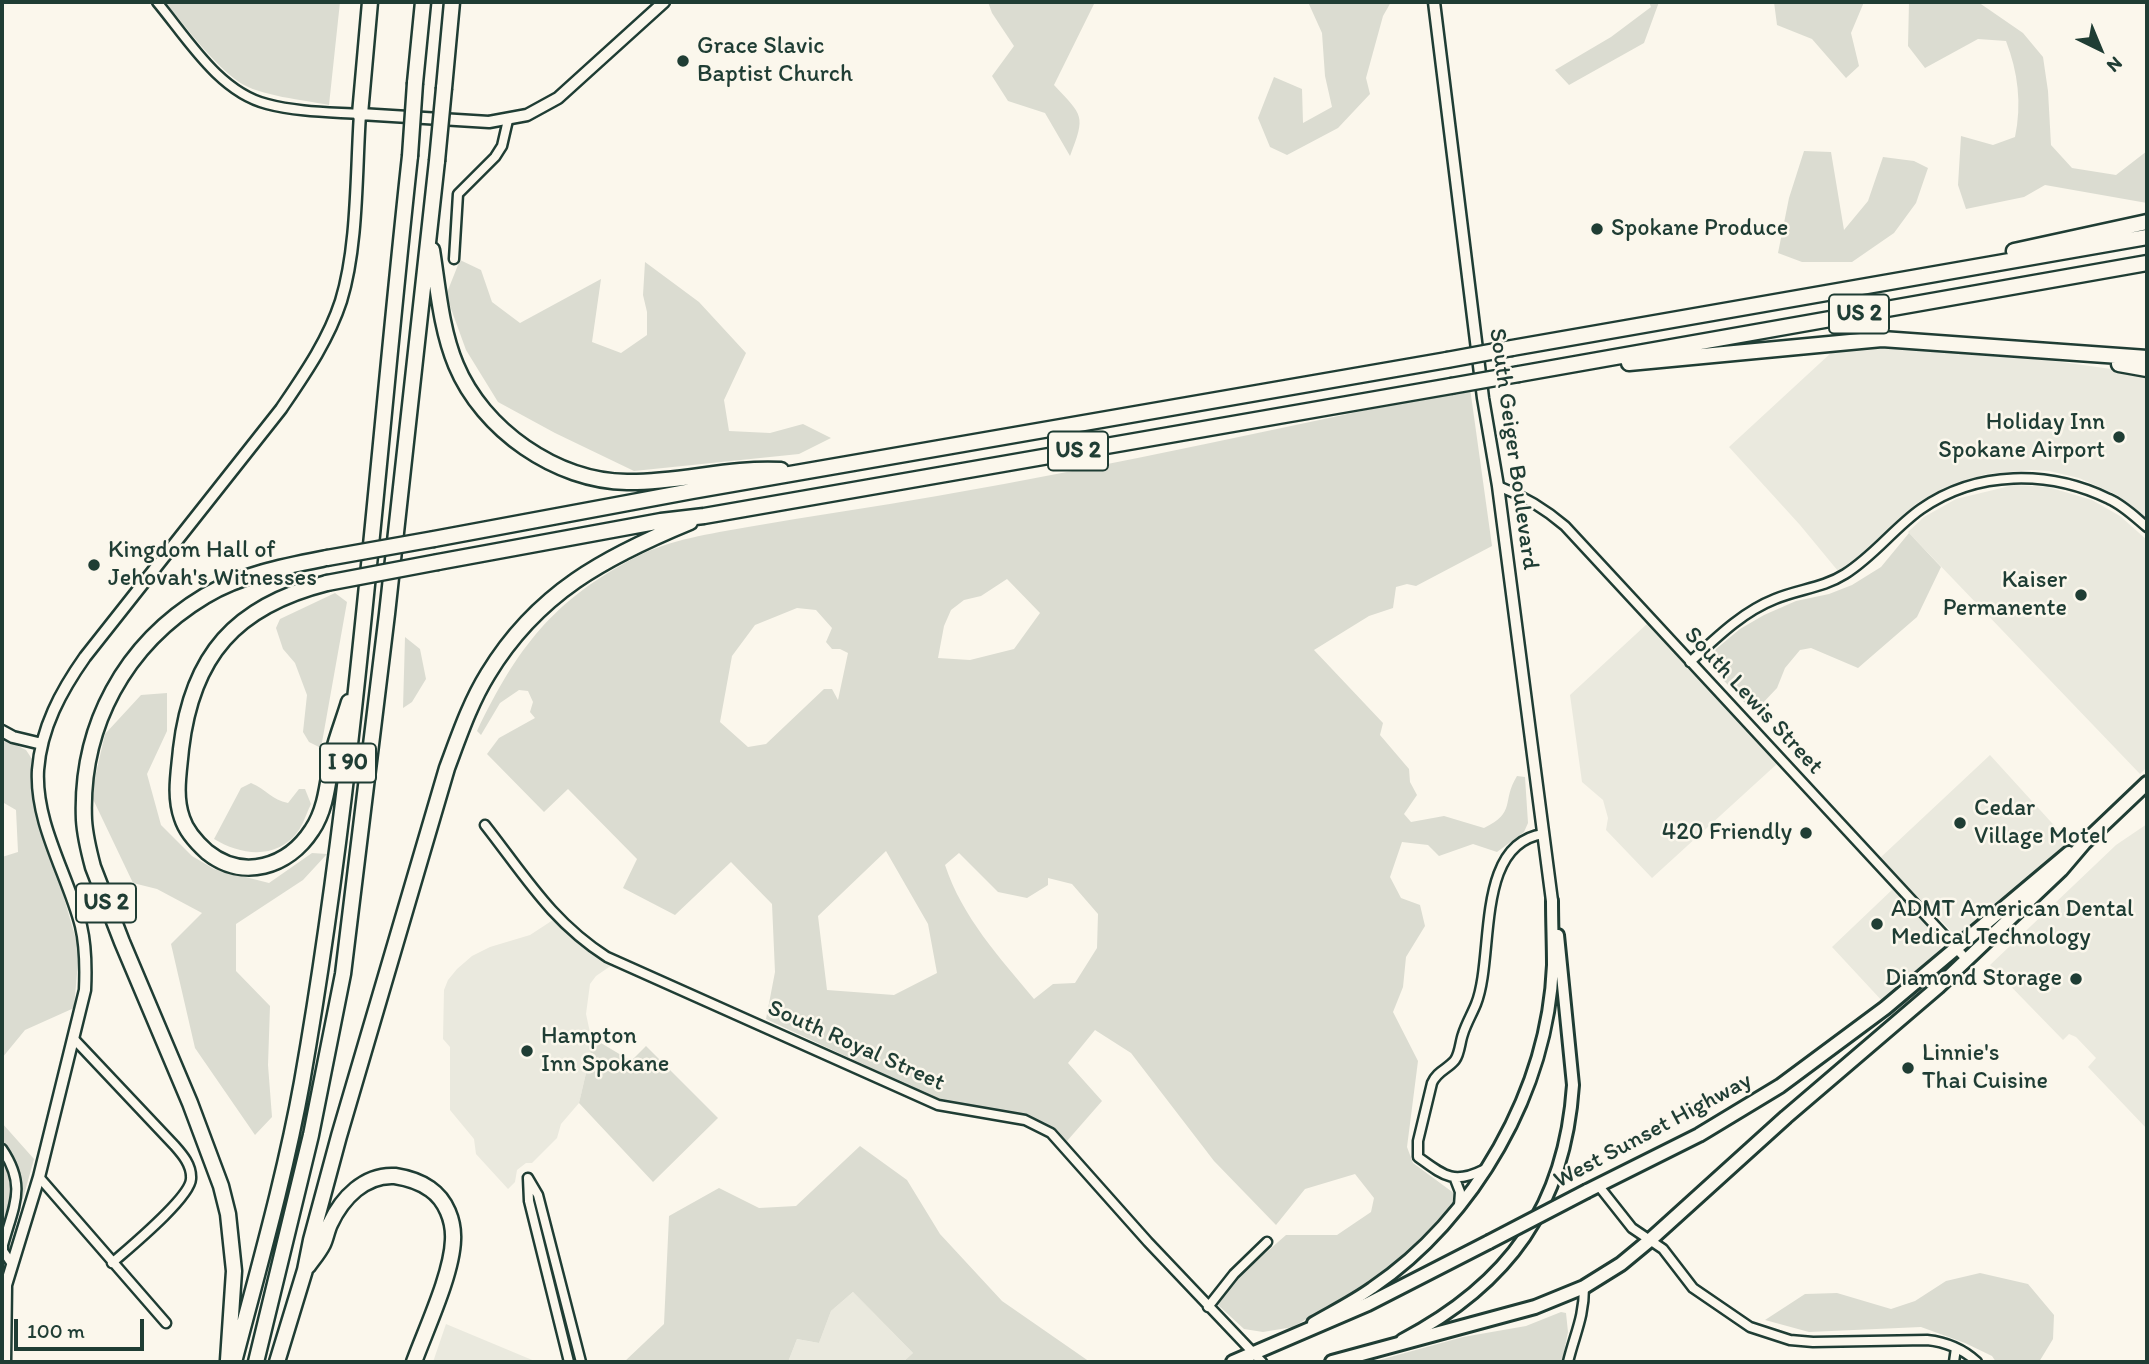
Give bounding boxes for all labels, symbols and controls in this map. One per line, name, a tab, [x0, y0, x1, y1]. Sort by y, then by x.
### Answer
north arrow	[2065, 14, 2135, 84]
place label: Grace Slavic Baptist Church	[697, 33, 853, 89]
text: N	[2102, 52, 2127, 78]
marker: Grace Slavic Baptist Church	[675, 53, 691, 69]
place label: Spokane Produce	[1611, 215, 1788, 243]
marker: Spokane Produce	[1589, 221, 1605, 237]
road number: US 2	[1829, 294, 1889, 334]
street label: South Geiger Boulevard	[1482, 326, 1544, 572]
place label: Holiday Inn Spokane Airport	[1938, 409, 2105, 465]
marker: Holiday Inn Spokane Airport	[2111, 429, 2127, 445]
road number: US 2	[1048, 432, 1108, 471]
place label: Kingdom Hall of Jehovah's Witnesses	[108, 537, 317, 593]
marker: Kingdom Hall of Jehovah's Witnesses	[86, 557, 102, 573]
place label: Kaiser Permanente	[1943, 567, 2067, 623]
marker: Kaiser Permanente	[2073, 587, 2089, 603]
street label: South Lewis Street	[1677, 621, 1829, 781]
road number: I 90	[320, 744, 376, 782]
place label: Cedar Village Motel	[1974, 795, 2107, 851]
marker: Cedar Village Motel	[1952, 815, 1968, 831]
place label: 420 Friendly	[1662, 819, 1792, 847]
marker: 420 Friendly	[1798, 825, 1814, 841]
road number: US 2	[76, 884, 136, 922]
place label: ADMT American Dental Medical Technology	[1891, 896, 2134, 952]
marker: ADMT American Dental Medical Technology	[1869, 916, 1885, 932]
place label: Diamond Storage	[1885, 965, 2062, 993]
marker: Diamond Storage	[2068, 971, 2084, 987]
street label: South Royal Street	[763, 994, 949, 1098]
place label: Hampton Inn Spokane	[541, 1023, 669, 1079]
place label: Linnie's Thai Cuisine	[1922, 1040, 2048, 1096]
marker: Hampton Inn Spokane	[519, 1043, 535, 1059]
marker: Linnie's Thai Cuisine	[1900, 1060, 1916, 1076]
street label: West Sunset Highway	[1549, 1067, 1757, 1195]
scale bar	[18, 1304, 147, 1348]
text: 100 m	[27, 1318, 85, 1343]

